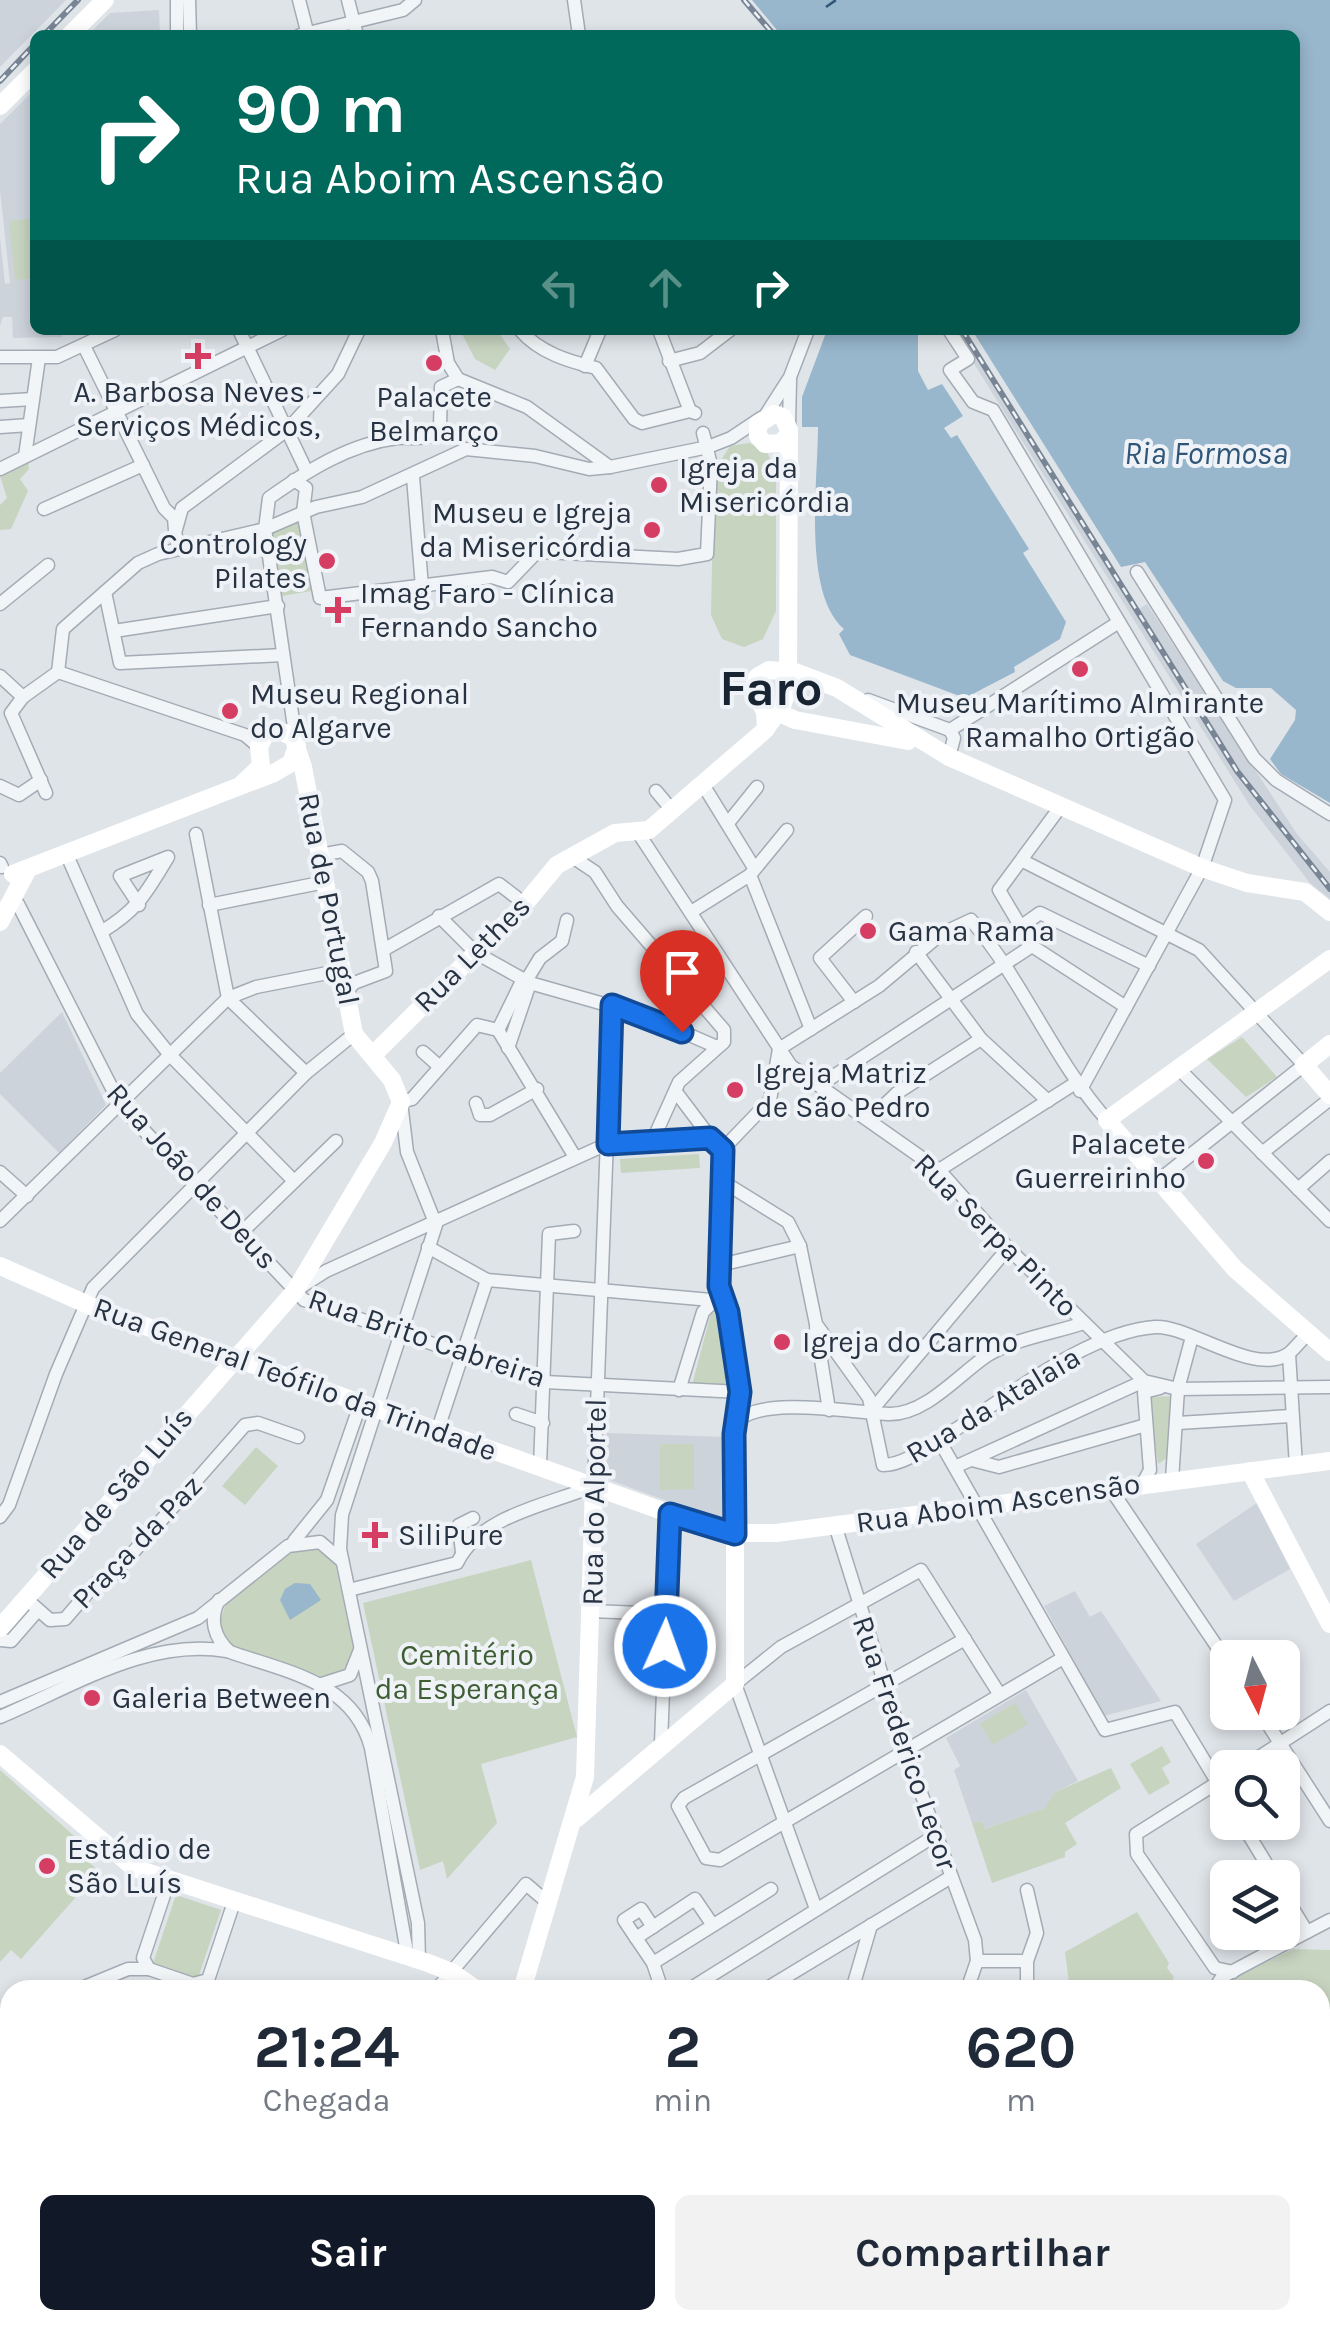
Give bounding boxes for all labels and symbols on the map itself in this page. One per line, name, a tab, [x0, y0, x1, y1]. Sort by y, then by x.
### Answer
marker: A. Barbosa Neves - Serviços Médicos,	[185, 343, 211, 369]
marker: Palacete Belmarço	[423, 352, 445, 374]
place label: A. Barbosa Neves - Serviços Médicos,	[73, 374, 323, 444]
place label: Palacete Belmarço	[369, 379, 499, 449]
water label: Ria Formosa	[1124, 435, 1288, 472]
place label: Igreja da Misericórdia	[679, 450, 850, 520]
marker: Igreja da Misericórdia	[648, 474, 670, 496]
place label: Museu e Igreja da Misericórdia	[419, 495, 632, 565]
marker: Museu e Igreja da Misericórdia	[641, 519, 663, 541]
place label: Contrology Pilates	[159, 526, 307, 596]
marker: Contrology Pilates	[316, 550, 338, 572]
place label: Imag Faro - Clínica Fernando Sancho	[360, 575, 615, 645]
marker: Imag Faro - Clínica Fernando Sancho	[325, 597, 351, 623]
marker: Museu Marítimo Almirante Ramalho Ortigão	[1069, 658, 1091, 680]
district label: Faro	[719, 659, 823, 718]
place label: Museu Regional do Algarve	[250, 676, 469, 746]
place label: Museu Marítimo Almirante Ramalho Ortigão	[896, 685, 1264, 755]
marker: Museu Regional do Algarve	[219, 700, 241, 722]
street label: Rua de Portugal	[291, 790, 367, 1008]
street label: Rua Lethes	[406, 888, 538, 1020]
place label: Gama Rama	[888, 913, 1055, 949]
marker: Gama Rama	[857, 920, 879, 942]
pin	[640, 930, 725, 1033]
place label: Igreja Matriz de São Pedro	[755, 1055, 931, 1125]
street label: Rua João de Deus	[99, 1075, 285, 1277]
marker: Igreja Matriz de São Pedro	[724, 1079, 746, 1101]
place label: Palacete Guerreirinho	[1015, 1126, 1186, 1196]
street label: Rua Serpa Pinto	[907, 1146, 1085, 1324]
marker: Palacete Guerreirinho	[1195, 1150, 1217, 1172]
street label: Rua Brito Cabreira	[304, 1281, 550, 1395]
street label: Rua General Teófilo da Trindade	[88, 1289, 502, 1469]
place label: Igreja do Carmo	[802, 1324, 1018, 1360]
marker: Igreja do Carmo	[771, 1331, 793, 1353]
street label: Rua da Atalaia	[899, 1339, 1087, 1471]
street label: Rua do Alportel	[574, 1398, 614, 1606]
street label: Rua de São Luís	[32, 1400, 200, 1586]
street label: Rua Aboim Ascensão	[854, 1465, 1142, 1541]
street label: Praça da Paz	[64, 1468, 210, 1616]
place label: SiliPure	[398, 1517, 503, 1553]
marker: SiliPure	[362, 1522, 388, 1548]
position arrow	[613, 1594, 717, 1698]
street label: Rua Frederico Lecor	[845, 1611, 965, 1875]
park label: Cemitério da Esperança	[375, 1637, 559, 1707]
north arrow	[1210, 1640, 1300, 1730]
place label: Galeria Between	[112, 1680, 331, 1716]
marker: Galeria Between	[81, 1687, 103, 1709]
place label: Estádio de São Luís	[67, 1831, 211, 1901]
marker: Estádio de São Luís	[36, 1855, 58, 1877]

